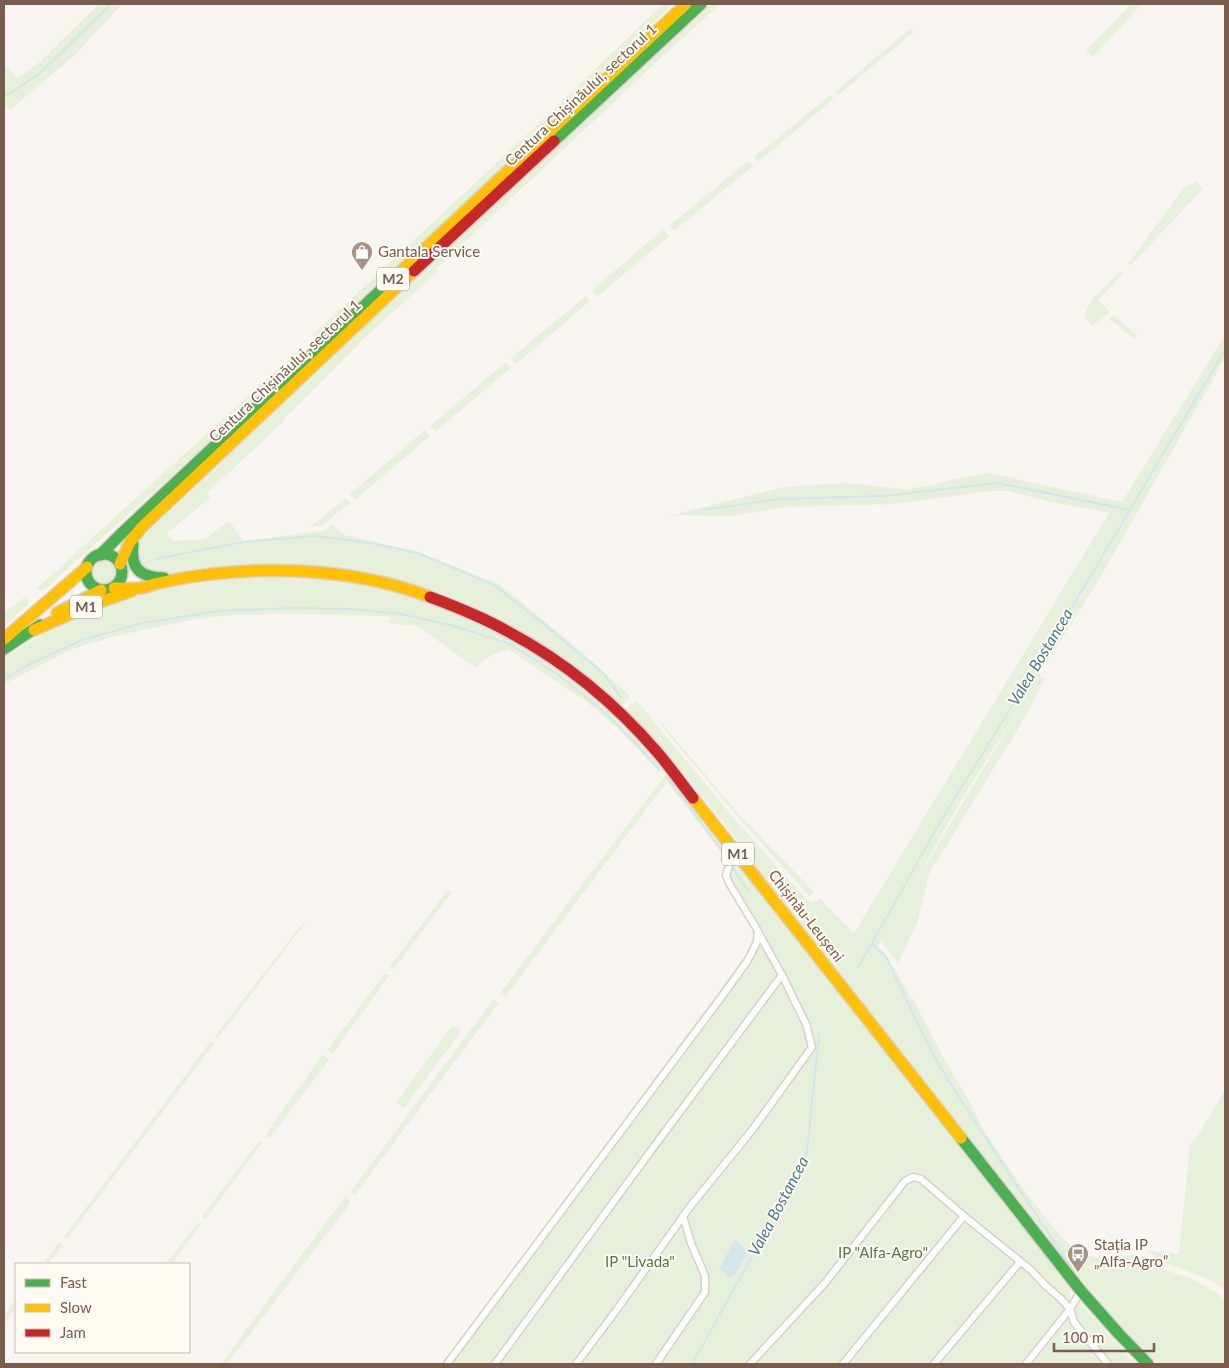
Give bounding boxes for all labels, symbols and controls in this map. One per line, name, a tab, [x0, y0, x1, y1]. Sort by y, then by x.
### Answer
street label: Centura Chișinăului, sectorul 1	[501, 19, 660, 169]
shop icon: Gantala Service	[350, 240, 374, 271]
place label: Gantala Service	[378, 242, 480, 260]
road number: M2	[377, 268, 409, 290]
street label: Centura Chișinăului, sectorul 1	[205, 295, 364, 445]
road number: M1	[70, 596, 102, 618]
water label: Valea Bostancea	[1003, 605, 1076, 709]
road number: M1	[722, 842, 754, 866]
street label: Chișinău-Leușeni	[765, 866, 848, 965]
water label: Valea Bostancea	[743, 1153, 812, 1259]
place label: Stația IP „Alfa-Agro”	[1094, 1235, 1168, 1270]
bus stop icon: Stația IP „Alfa-Agro”	[1066, 1242, 1090, 1273]
park label: IP "Alfa-Agro"	[838, 1243, 928, 1261]
park label: IP "Livada"	[605, 1252, 675, 1270]
legend	[15, 1263, 190, 1353]
text: Fast	[60, 1273, 87, 1291]
text: Slow	[60, 1298, 92, 1316]
scale bar	[1054, 1320, 1154, 1352]
text: Jam	[60, 1323, 86, 1341]
text: 100 m	[1062, 1328, 1104, 1346]

